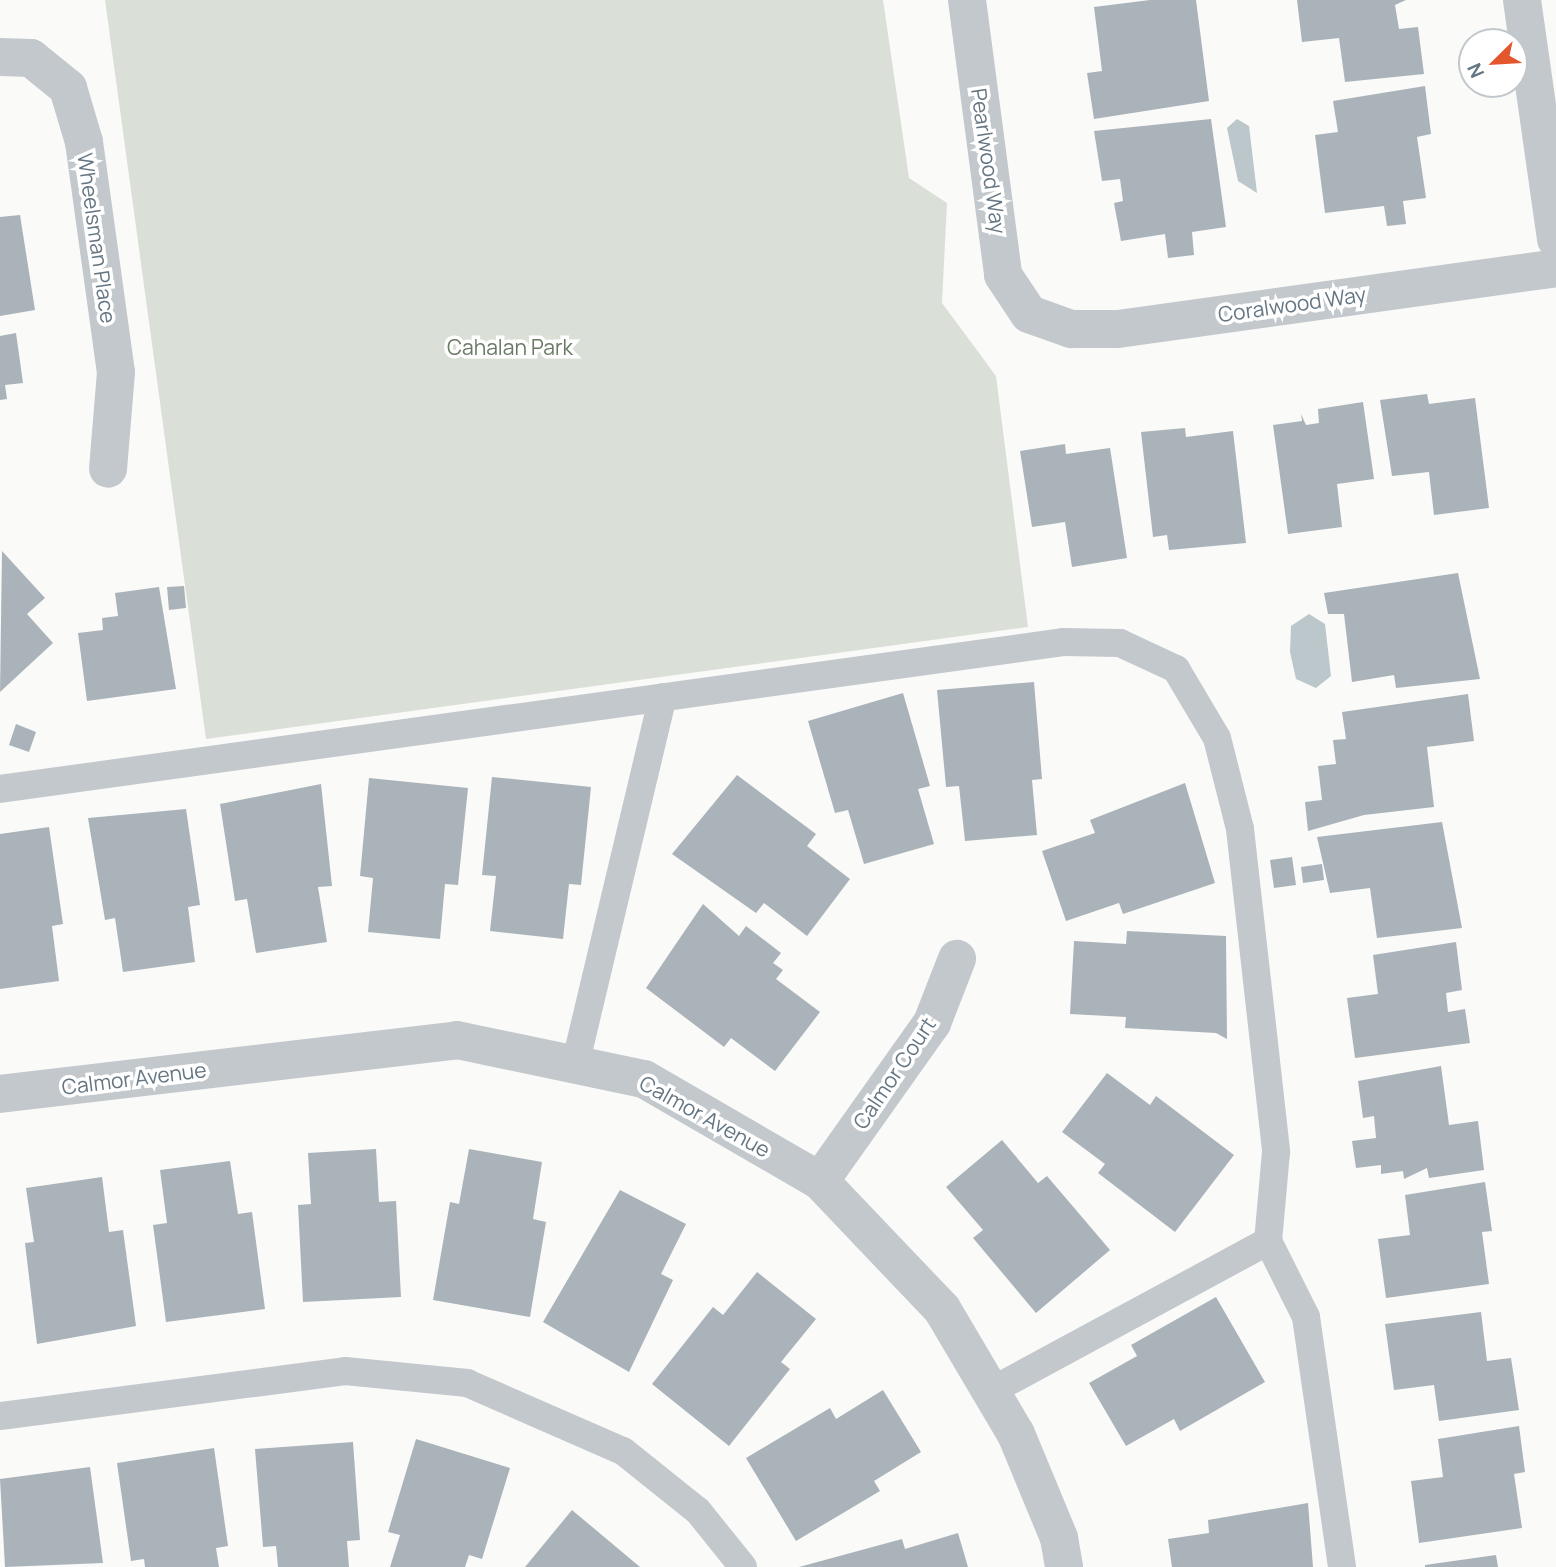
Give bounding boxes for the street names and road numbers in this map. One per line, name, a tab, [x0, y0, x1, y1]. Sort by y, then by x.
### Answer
street label: Pearlwood Way	[966, 87, 1012, 235]
street label: Wheelsman Place	[73, 151, 121, 325]
street label: Coralwood Way	[1216, 281, 1368, 327]
street label: Calmor Court	[847, 1012, 941, 1134]
street label: Calmor Avenue	[60, 1057, 208, 1099]
street label: Calmor Avenue	[635, 1070, 775, 1162]

